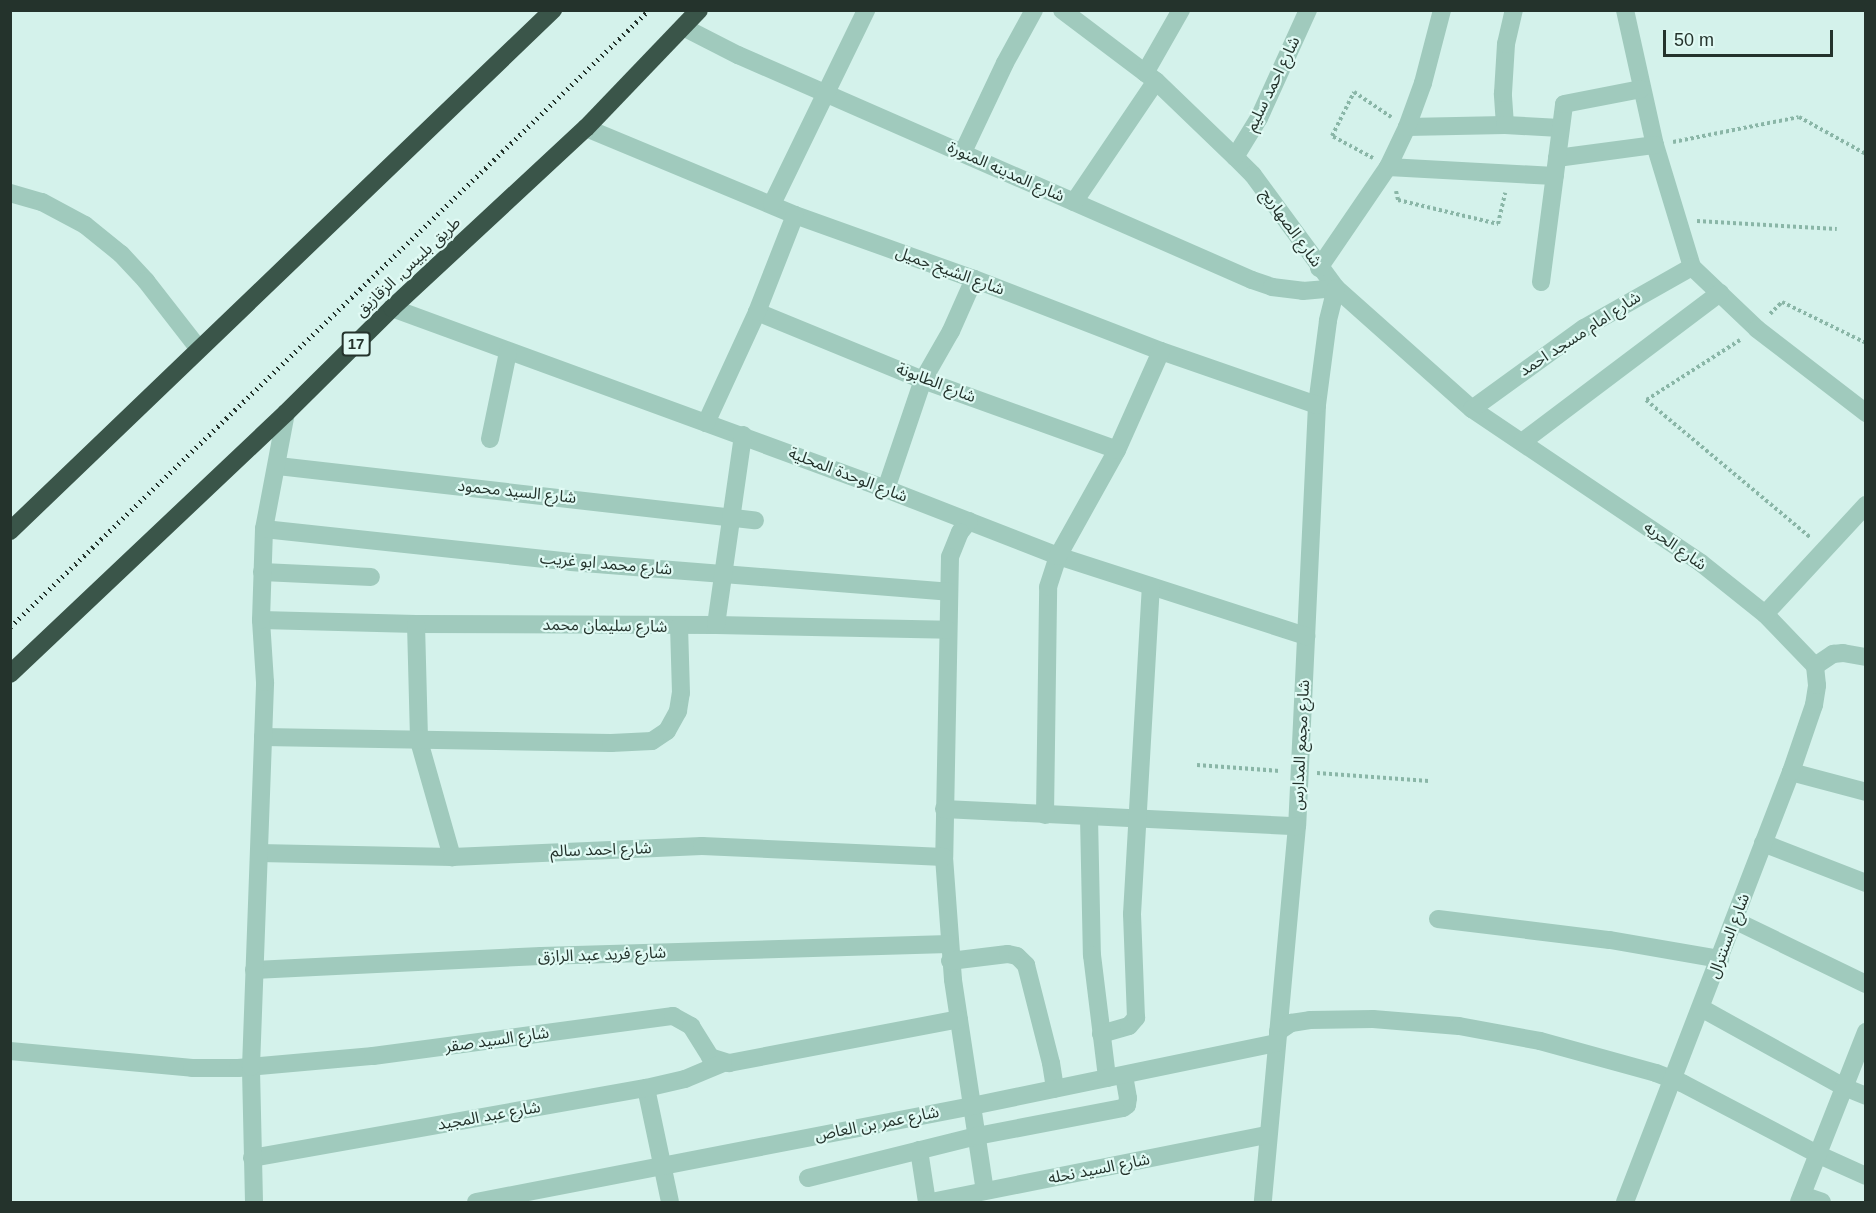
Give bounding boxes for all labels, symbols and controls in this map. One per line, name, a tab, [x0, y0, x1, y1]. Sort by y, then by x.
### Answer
scale bar	[1666, 18, 1836, 56]
text: 50 m	[1674, 30, 1714, 50]
street label: شارع احمد سليم	[1242, 33, 1304, 135]
street label: شارع المدينه المنورة	[945, 138, 1067, 206]
street label: شارع الصهاريج	[1256, 185, 1326, 271]
street label: طريق بلبيس, الزقازيق	[351, 213, 465, 321]
street label: شارع الشيخ جميل	[893, 242, 1007, 300]
street label: شارع امام مسجد احمد	[1516, 288, 1644, 380]
road number: 17	[341, 332, 371, 356]
street label: شارع الطابونة	[894, 359, 978, 407]
street label: شارع الوحدة المحلية	[786, 443, 910, 507]
street label: شارع السيد محمود	[457, 476, 577, 508]
street label: شارع الحريه	[1640, 517, 1710, 575]
street label: شارع محمد ابو غريب	[539, 549, 673, 579]
street label: شارع سليمان محمد	[543, 615, 667, 637]
street label: شارع مجمع المدارس	[1288, 679, 1314, 811]
street label: شارع احمد سالم	[550, 839, 652, 861]
street label: شارع السنترال	[1704, 891, 1754, 981]
street label: شارع فريد عبد الرازق	[538, 943, 666, 967]
street label: شارع السيد صقر	[444, 1023, 550, 1057]
street label: شارع عبد المجيد	[436, 1098, 542, 1134]
street label: شارع عمر بن العاص	[813, 1103, 941, 1145]
street label: شارع السيد نحله	[1047, 1150, 1151, 1188]

